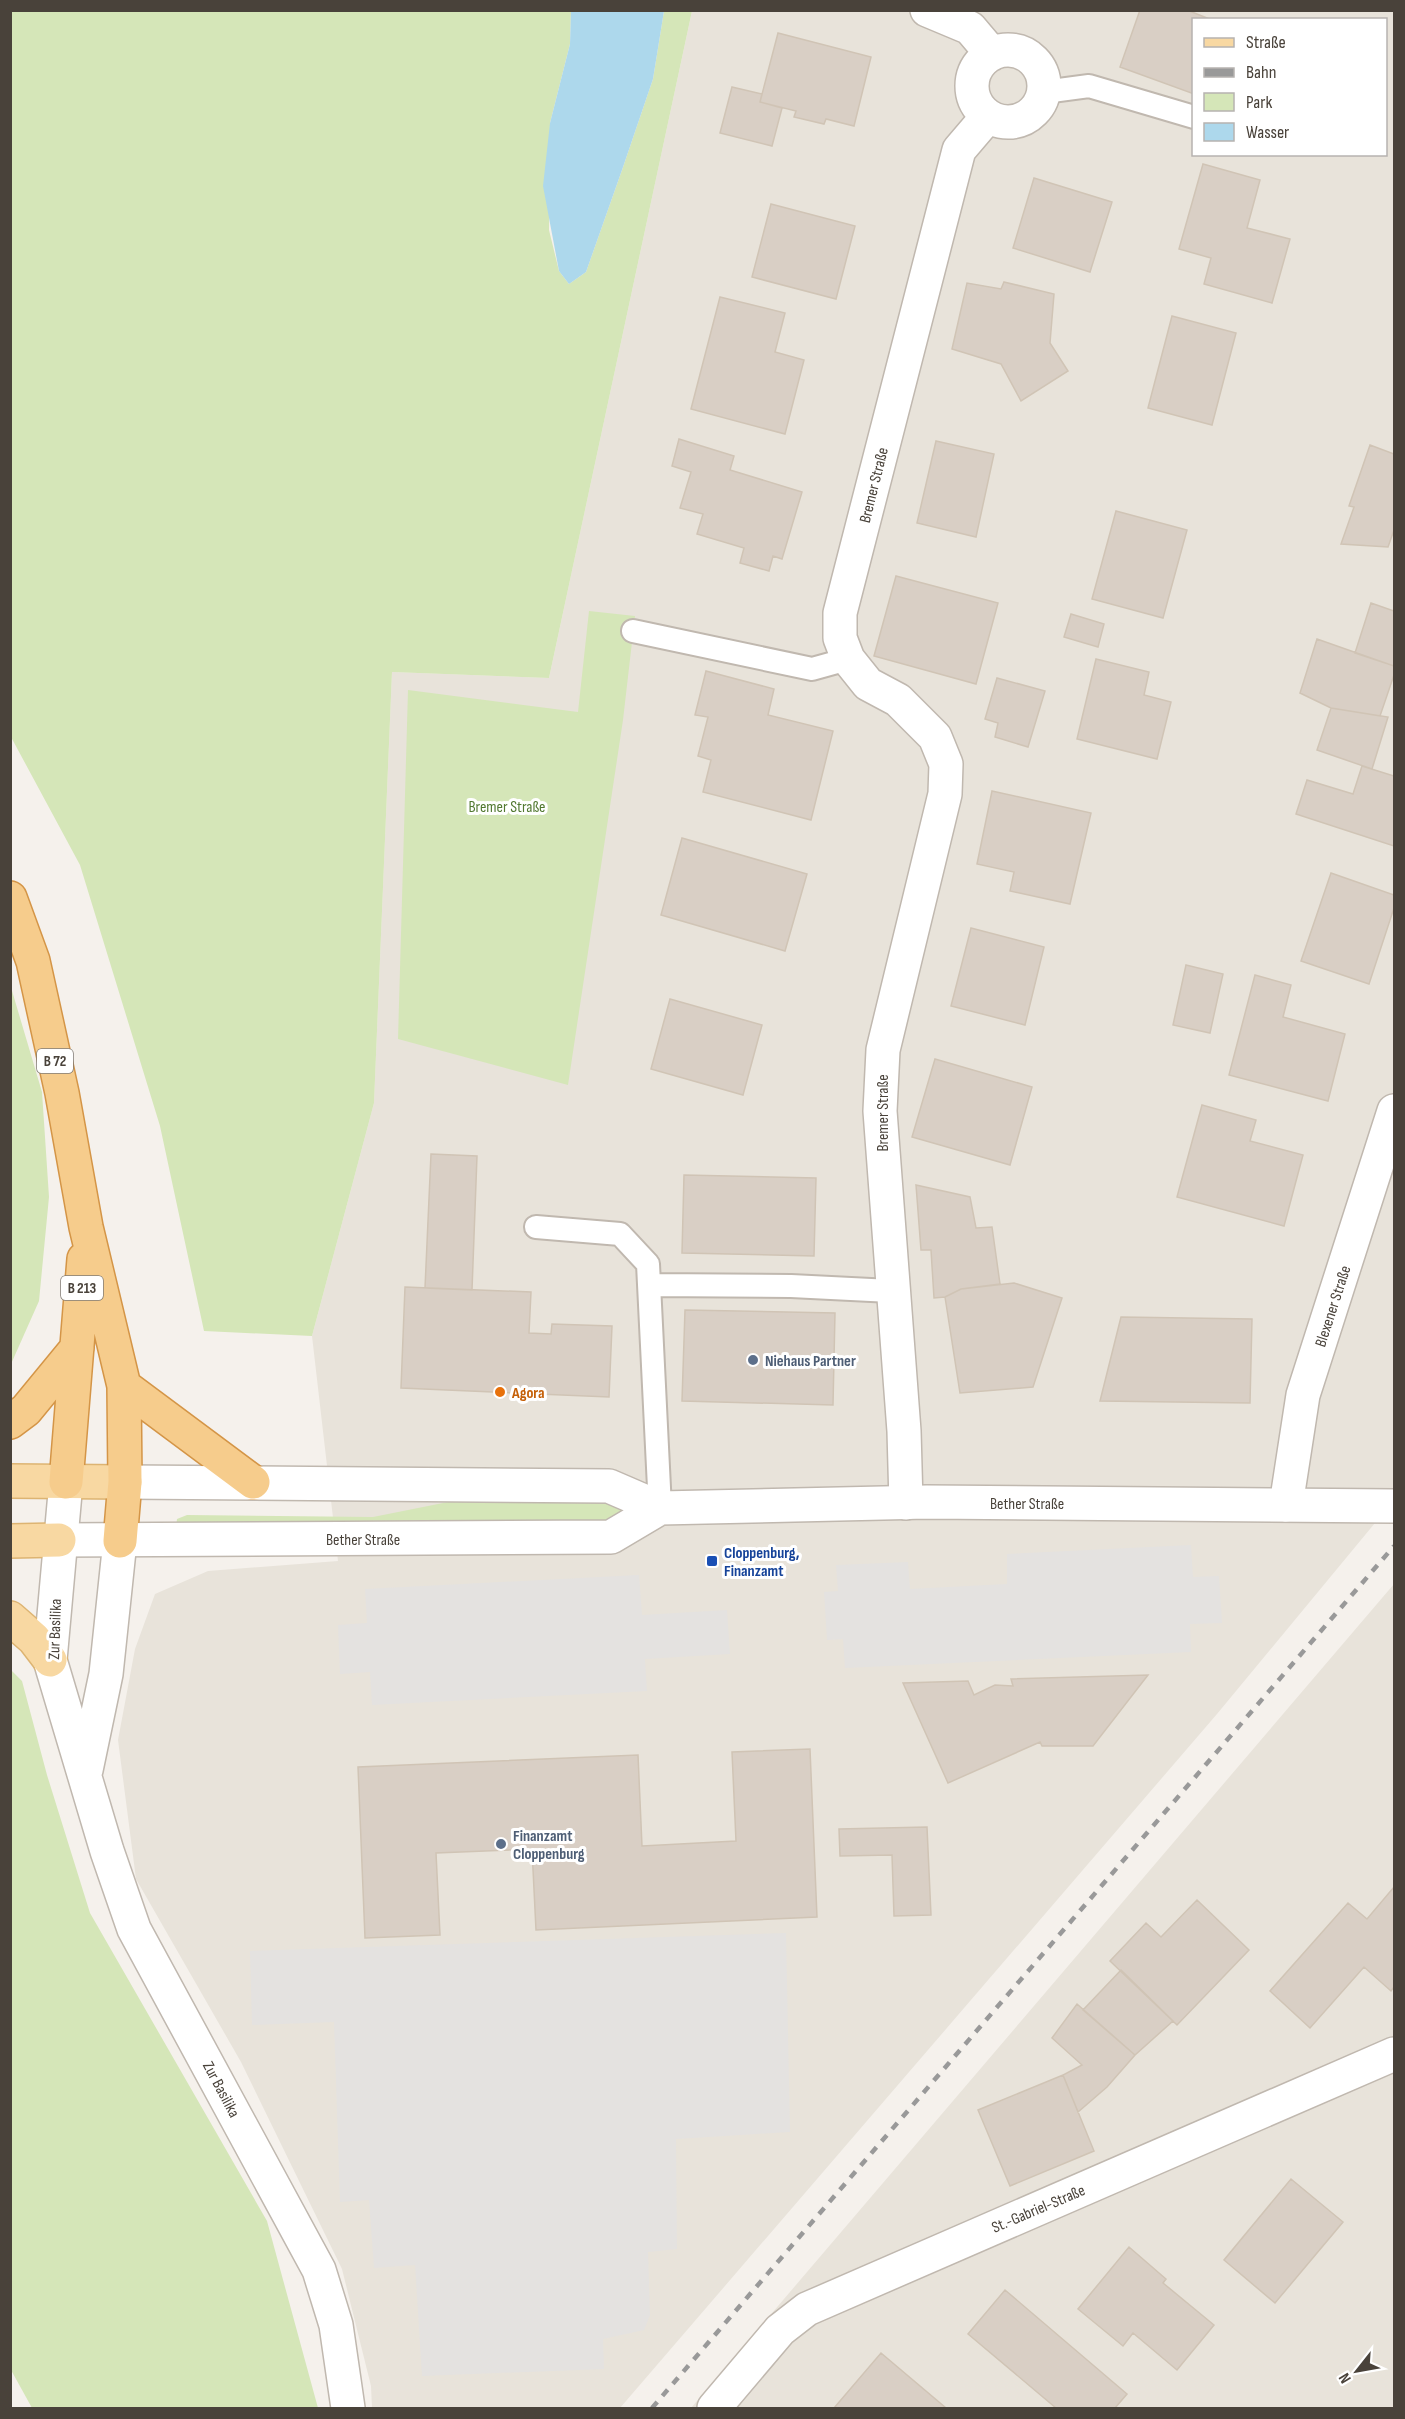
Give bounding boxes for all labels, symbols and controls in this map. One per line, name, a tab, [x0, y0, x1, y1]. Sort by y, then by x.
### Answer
legend	[1192, 18, 1387, 156]
text: Straße	[1246, 32, 1286, 53]
text: Bahn	[1246, 62, 1276, 83]
text: Park	[1246, 92, 1272, 113]
text: Wasser	[1246, 122, 1289, 143]
street label: Bremer Straße	[856, 446, 893, 525]
park label: Bremer Straße	[468, 798, 546, 817]
road number: B 72	[37, 1049, 73, 1073]
street label: Bremer Straße	[874, 1074, 893, 1152]
street label: Blexener Straße	[1311, 1263, 1355, 1350]
road number: B 213	[61, 1276, 103, 1300]
place label: Niehaus Partner	[765, 1352, 856, 1371]
marker: Niehaus Partner	[746, 1353, 760, 1367]
place label: Agora	[511, 1384, 545, 1403]
marker: Agora	[493, 1385, 507, 1399]
street label: Bether Straße	[990, 1495, 1064, 1514]
street label: Bether Straße	[326, 1531, 400, 1550]
place label: Cloppenburg, Finanzamt	[724, 1544, 800, 1581]
marker: Cloppenburg, Finanzamt	[705, 1554, 719, 1568]
street label: Zur Basilika	[45, 1598, 66, 1660]
place label: Finanzamt Cloppenburg	[513, 1827, 585, 1864]
marker: Finanzamt Cloppenburg	[494, 1837, 508, 1851]
street label: Zur Basilika	[198, 2058, 243, 2121]
street label: St.-Gabriel-Straße	[989, 2181, 1088, 2238]
north arrow	[1327, 2341, 1387, 2401]
text: N	[1335, 2369, 1356, 2387]

